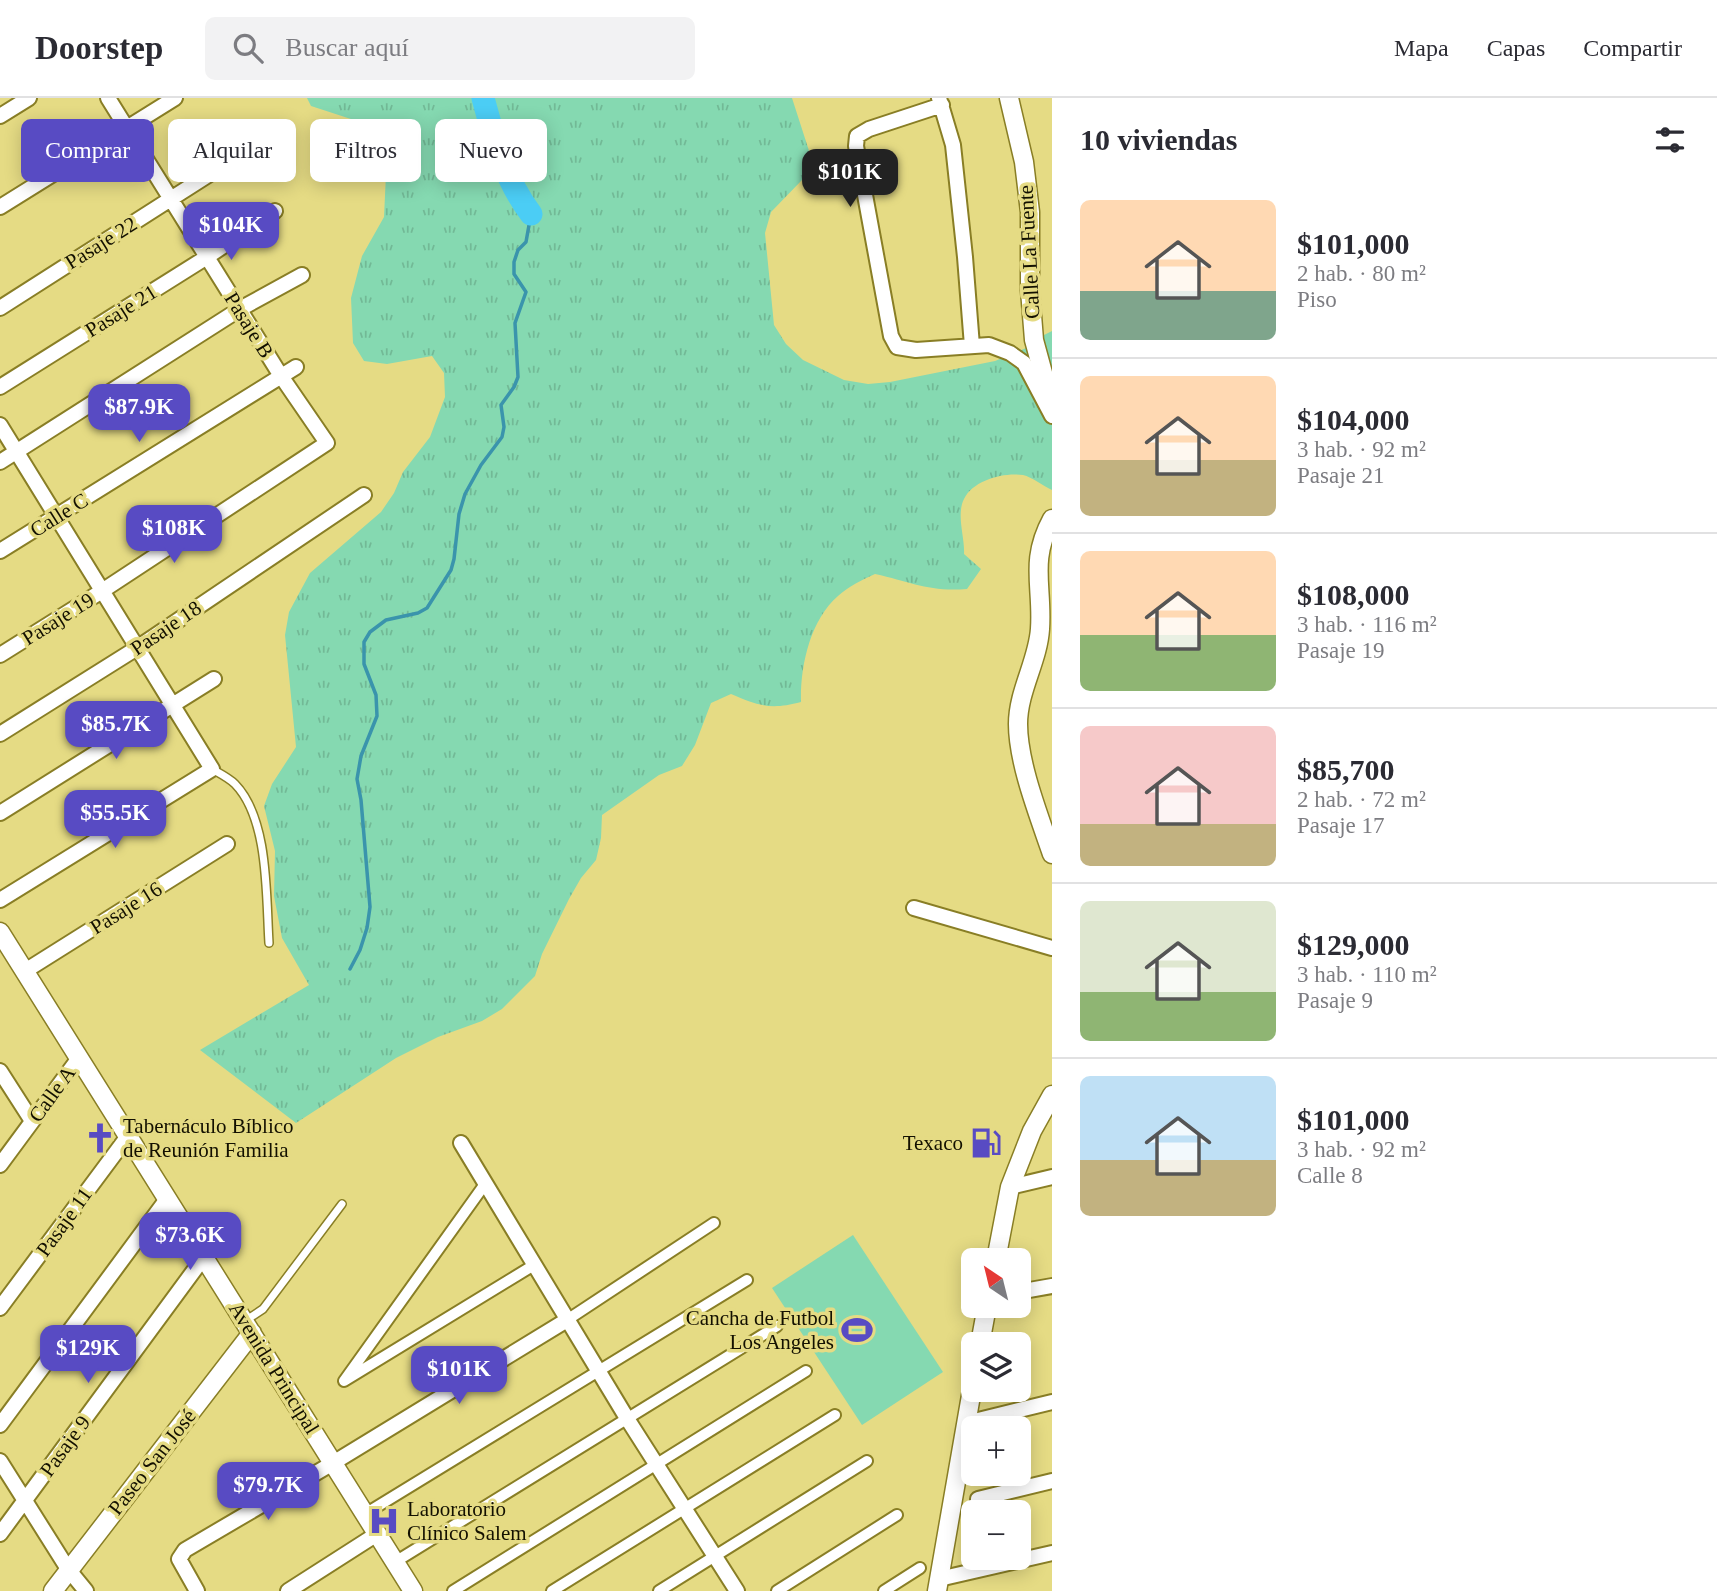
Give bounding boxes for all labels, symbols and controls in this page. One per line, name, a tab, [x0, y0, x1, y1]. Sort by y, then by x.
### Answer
search box	[205, 17, 695, 80]
icon: search	[229, 29, 267, 67]
text: Doorstep	[35, 30, 163, 66]
text: Buscar aquí	[285, 33, 409, 62]
text: Mapa	[1394, 35, 1449, 61]
text: Capas	[1487, 35, 1545, 61]
text: Compartir	[1583, 35, 1682, 61]
chip: Comprar	[21, 119, 154, 182]
chip: Alquilar	[168, 119, 296, 182]
chip: Filtros	[310, 119, 421, 182]
chip: Nuevo	[435, 119, 547, 182]
icon: filters	[1651, 121, 1689, 159]
text: 10 viviendas	[1080, 123, 1238, 156]
pin: $101K	[801, 150, 899, 209]
text: $101K	[818, 159, 882, 184]
street label: Calle La Fuente	[1014, 184, 1044, 320]
pin: $104K	[182, 202, 280, 262]
street label: Pasaje 22	[61, 212, 141, 274]
text: $104K	[199, 212, 263, 237]
text: $101,000	[1297, 227, 1410, 260]
icon: home	[1136, 228, 1220, 312]
text: 2 hab. · 80 m²	[1297, 261, 1426, 286]
street label: Pasaje 21	[81, 280, 161, 342]
text: Piso	[1297, 287, 1337, 312]
street label: Pasaje B	[220, 288, 278, 362]
pin: $87.9K	[82, 384, 196, 444]
text: $87.9K	[104, 394, 174, 419]
text: $104,000	[1297, 403, 1410, 436]
icon: home	[1136, 404, 1220, 488]
text: 3 hab. · 92 m²	[1297, 437, 1426, 462]
text: Pasaje 21	[1297, 463, 1385, 488]
street label: Calle C	[26, 488, 92, 542]
pin: $108K	[125, 505, 223, 565]
text: $108K	[142, 515, 206, 540]
text: $108,000	[1297, 578, 1410, 611]
icon: home	[1136, 579, 1220, 663]
street label: Pasaje 19	[18, 588, 98, 650]
street label: Pasaje 18	[126, 596, 206, 660]
text: 3 hab. · 116 m²	[1297, 612, 1437, 637]
text: Pasaje 19	[1297, 638, 1385, 663]
pin: $85.7K	[59, 702, 173, 761]
text: $85.7K	[81, 711, 151, 736]
text: $85,700	[1297, 753, 1395, 786]
icon: home	[1136, 754, 1220, 838]
text: 2 hab. · 72 m²	[1297, 787, 1426, 812]
pin: $55.5K	[58, 790, 172, 850]
text: $55.5K	[80, 800, 150, 825]
text: Pasaje 17	[1297, 813, 1385, 838]
street label: Pasaje 16	[86, 877, 166, 939]
text: $129,000	[1297, 928, 1410, 961]
icon: home	[1136, 929, 1220, 1013]
text: 3 hab. · 110 m²	[1297, 962, 1437, 987]
text: Pasaje 9	[1297, 988, 1373, 1013]
street label: Calle A	[24, 1061, 81, 1127]
text: $101,000	[1297, 1103, 1410, 1136]
icon: home	[1136, 1104, 1220, 1188]
place label: Tabernáculo Bíblico de Reunión Familia	[123, 1114, 294, 1162]
church icon: Tabernáculo Bíblico de Reunión Familia	[83, 1121, 117, 1155]
fuel station icon: Texaco	[969, 1126, 1003, 1160]
place label: Texaco	[903, 1131, 963, 1155]
text: 3 hab. · 92 m²	[1297, 1137, 1426, 1162]
text: Calle 8	[1297, 1163, 1363, 1188]
street label: Pasaje 11	[31, 1183, 97, 1261]
pin: $73.6K	[133, 1212, 247, 1272]
text: $73.6K	[155, 1222, 225, 1247]
north arrow	[961, 1248, 1031, 1318]
map controls	[961, 1248, 1031, 1570]
street label: Avenida Principal	[224, 1298, 324, 1438]
place label: Cancha de Futbol Los Angeles	[686, 1306, 834, 1354]
sports icon: Cancha de Futbol Los Angeles	[840, 1313, 874, 1347]
pin: $129K	[39, 1326, 137, 1385]
button: layers	[961, 1332, 1031, 1402]
text: $129K	[56, 1335, 120, 1360]
pin: $101K	[410, 1346, 508, 1406]
text: $101K	[427, 1356, 491, 1381]
street label: Paseo San José	[103, 1405, 201, 1519]
street label: Pasaje 9	[35, 1411, 95, 1481]
button: +	[961, 1416, 1031, 1486]
pin: $79.7K	[211, 1462, 325, 1522]
text: $79.7K	[233, 1472, 303, 1497]
place label: Laboratorio Clínico Salem	[407, 1497, 527, 1545]
button: −	[961, 1500, 1031, 1570]
hospital icon: Laboratorio Clínico Salem	[367, 1504, 401, 1538]

